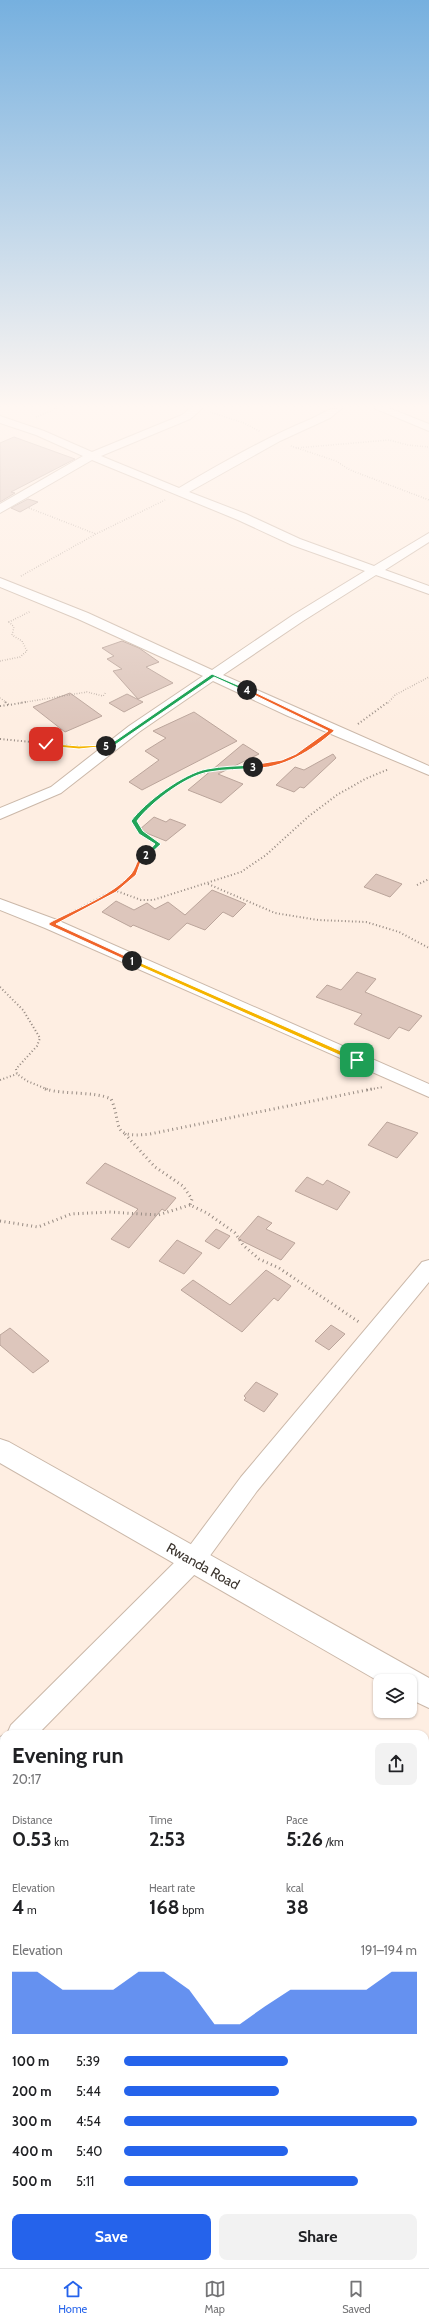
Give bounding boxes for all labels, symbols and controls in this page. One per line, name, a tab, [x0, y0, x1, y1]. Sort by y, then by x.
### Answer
pin: 4	[237, 680, 257, 700]
text: 4	[244, 683, 250, 697]
pin	[29, 727, 63, 761]
icon: check	[35, 733, 57, 755]
pin: 5	[96, 736, 116, 756]
text: 5	[103, 739, 109, 753]
pin: 3	[243, 757, 263, 777]
text: 3	[250, 760, 256, 774]
pin: 2	[136, 845, 156, 865]
text: 2	[143, 848, 149, 862]
pin: 1	[122, 951, 142, 971]
text: 1	[130, 954, 134, 968]
pin	[340, 1043, 374, 1077]
icon: arrive	[346, 1049, 368, 1071]
street label: Rwanda Road	[163, 1538, 243, 1594]
map controls	[373, 1674, 417, 1718]
button: layers	[373, 1674, 417, 1718]
text: Evening run	[12, 1742, 124, 1769]
button: share	[375, 1743, 417, 1785]
text: 20:17	[12, 1771, 41, 1787]
text: Distance	[12, 1813, 53, 1827]
text: Time	[149, 1813, 172, 1827]
text: Pace	[286, 1813, 308, 1827]
text: 0.53	[12, 1827, 52, 1851]
text: 2:53	[149, 1827, 186, 1851]
text: 5:26	[286, 1827, 323, 1851]
text: km	[52, 1835, 69, 1849]
text: /km	[323, 1835, 344, 1849]
text: Elevation	[12, 1881, 55, 1895]
text: Heart rate	[149, 1881, 195, 1895]
text: kcal	[286, 1881, 304, 1895]
text: 4	[12, 1895, 24, 1919]
text: 168	[149, 1895, 180, 1919]
text: 38	[286, 1895, 309, 1919]
text: m	[24, 1903, 37, 1917]
text: bpm	[180, 1903, 204, 1917]
text: Elevation	[12, 1942, 63, 1958]
text: 191–194 m	[361, 1942, 417, 1958]
text: 100 m	[12, 2053, 49, 2069]
text: 5:39	[76, 2053, 100, 2069]
text: 200 m	[12, 2083, 51, 2099]
text: 5:44	[76, 2083, 101, 2099]
text: 300 m	[12, 2113, 52, 2129]
text: 4:54	[76, 2113, 101, 2129]
text: 400 m	[12, 2143, 53, 2159]
text: 5:40	[76, 2143, 102, 2159]
text: 500 m	[12, 2173, 52, 2189]
text: 5:11	[76, 2173, 94, 2189]
button: Save	[12, 2214, 211, 2260]
button: Share	[219, 2214, 417, 2260]
tab: Home	[58, 2278, 87, 2316]
tab: Map	[204, 2278, 226, 2316]
tab: Saved	[342, 2278, 371, 2316]

